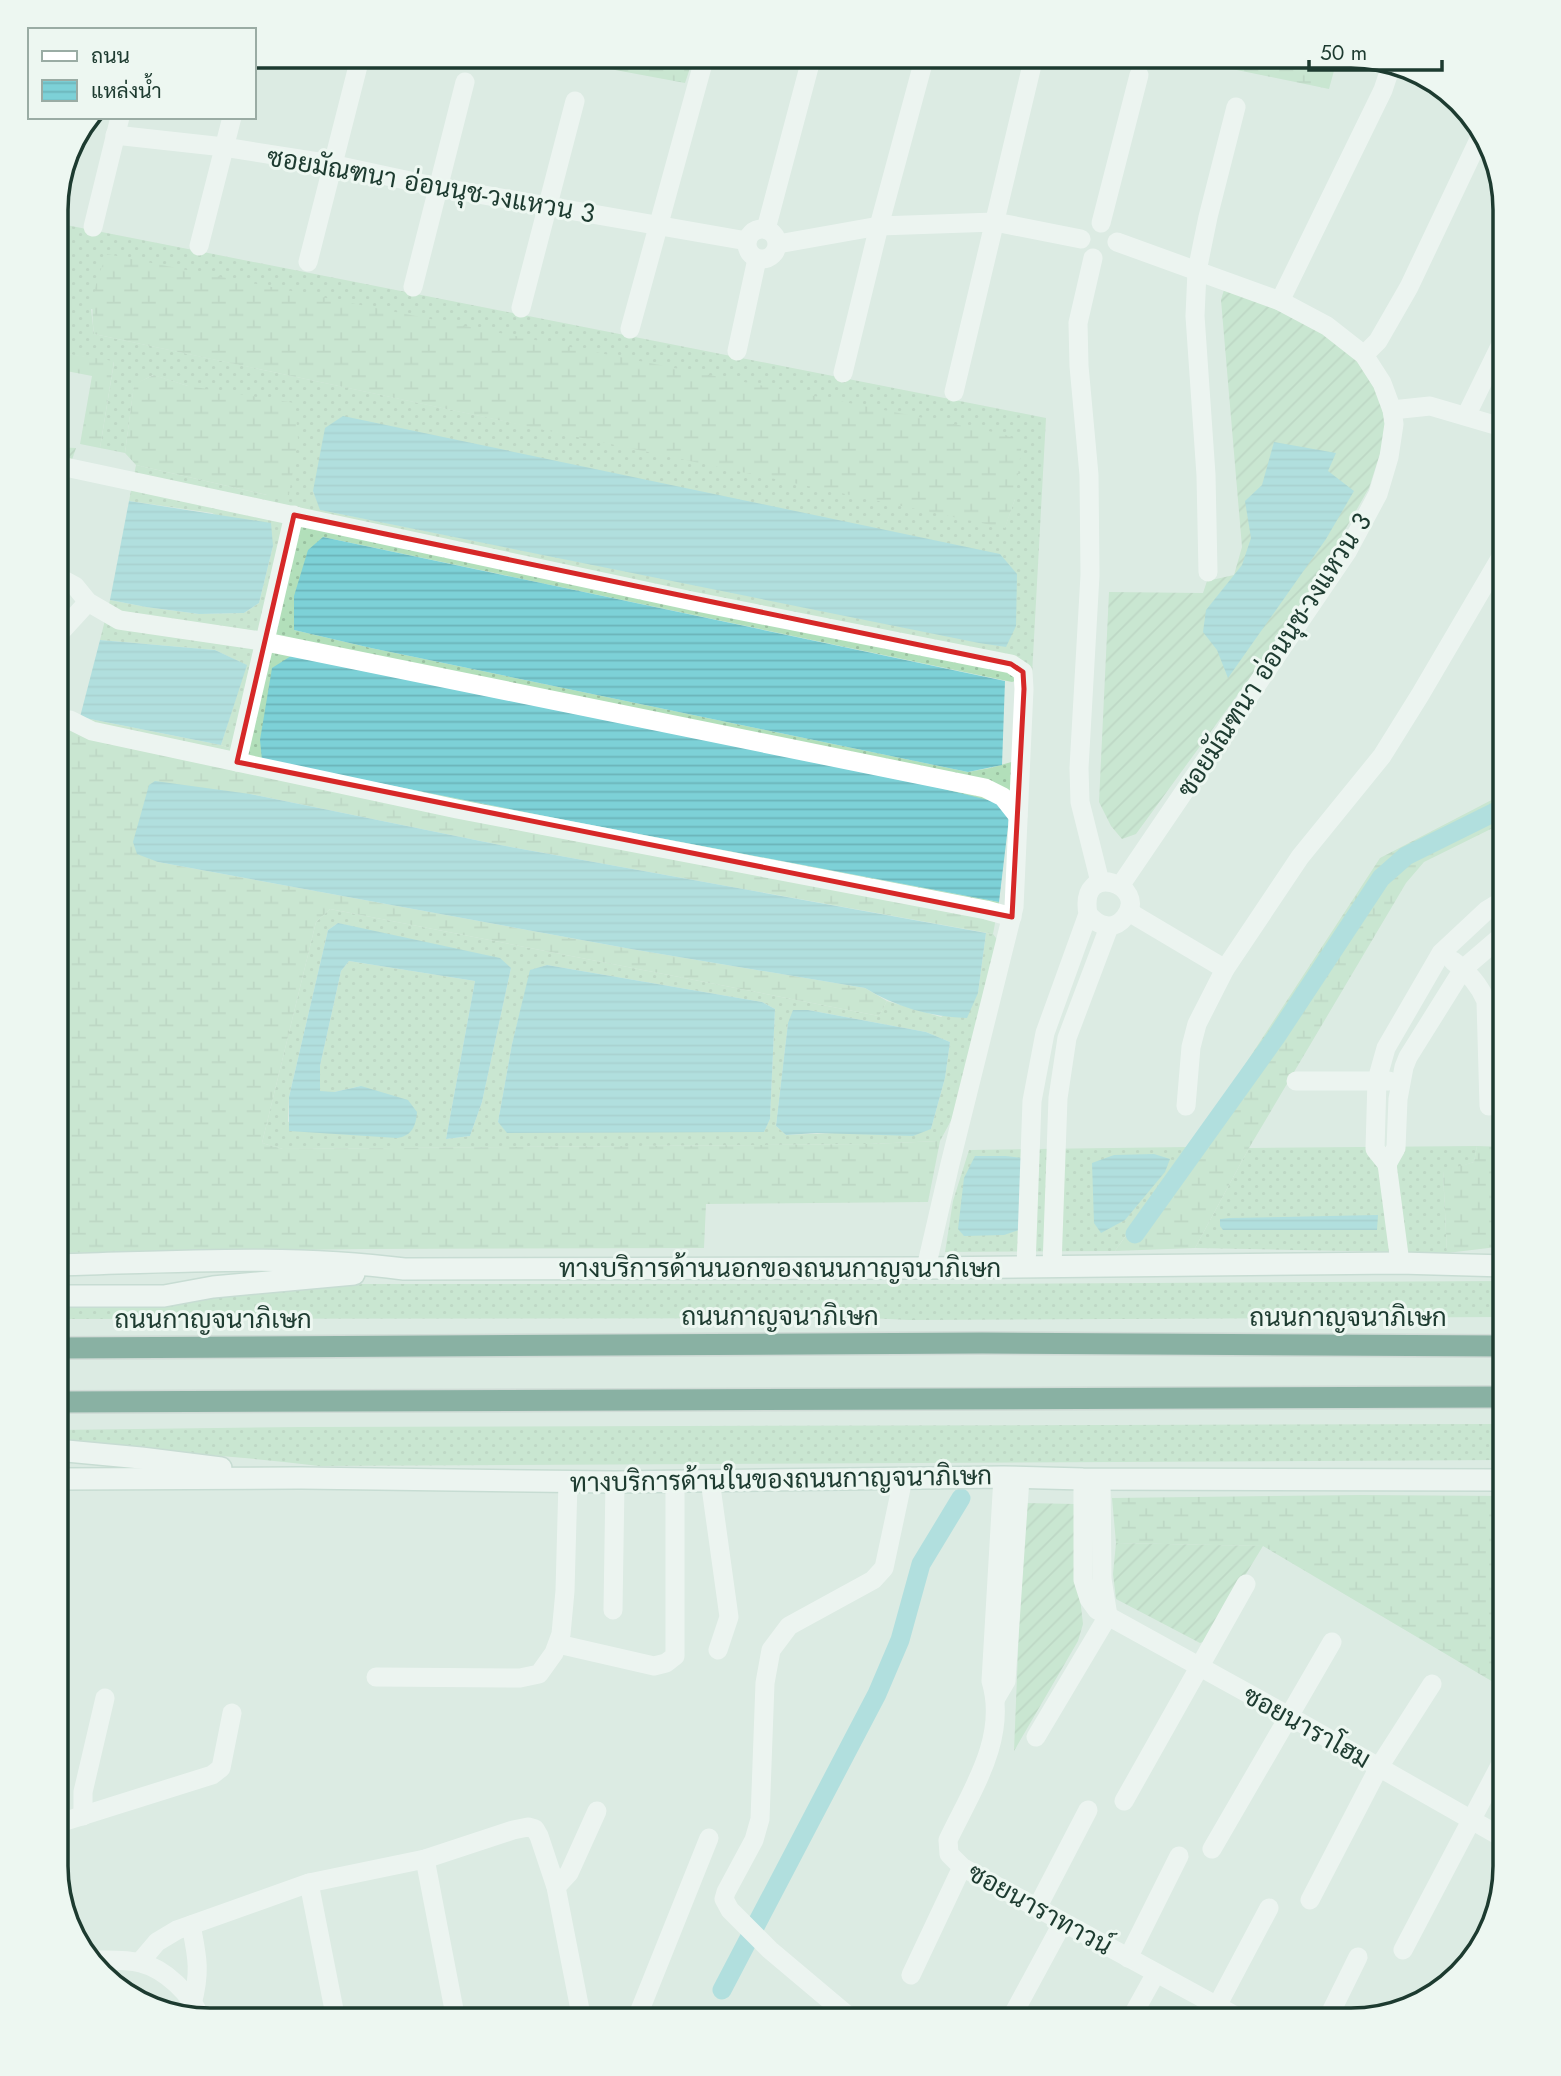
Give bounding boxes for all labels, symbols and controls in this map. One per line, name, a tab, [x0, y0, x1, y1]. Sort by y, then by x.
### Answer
legend	[28, 28, 256, 119]
scale bar	[1309, 28, 1442, 72]
text: 50 m	[1320, 38, 1367, 68]
text: ถนน	[91, 41, 130, 71]
text: แหล่งน้ำ	[91, 73, 162, 106]
street label: ซอยมัณฑนา อ่อนนุช-วงแหวน 3	[264, 137, 598, 233]
street label: ซอยมัณฑนา อ่อนนุช-วงแหวน 3	[1168, 505, 1380, 805]
street label: ทางบริการด้านนอกของถนนกาญจนาภิเษก	[559, 1249, 1001, 1287]
street label: ถนนกาญจนาภิเษก	[681, 1297, 879, 1335]
street label: ถนนกาญจนาภิเษก	[1249, 1298, 1447, 1336]
street label: ถนนกาญจนาภิเษก	[114, 1300, 312, 1338]
street label: ทางบริการด้านในของถนนกาญจนาภิเษก	[570, 1456, 992, 1502]
street label: ซอยนาราโฮม	[1236, 1676, 1378, 1778]
street label: ซอยนาราทาวน์	[961, 1854, 1119, 1964]

